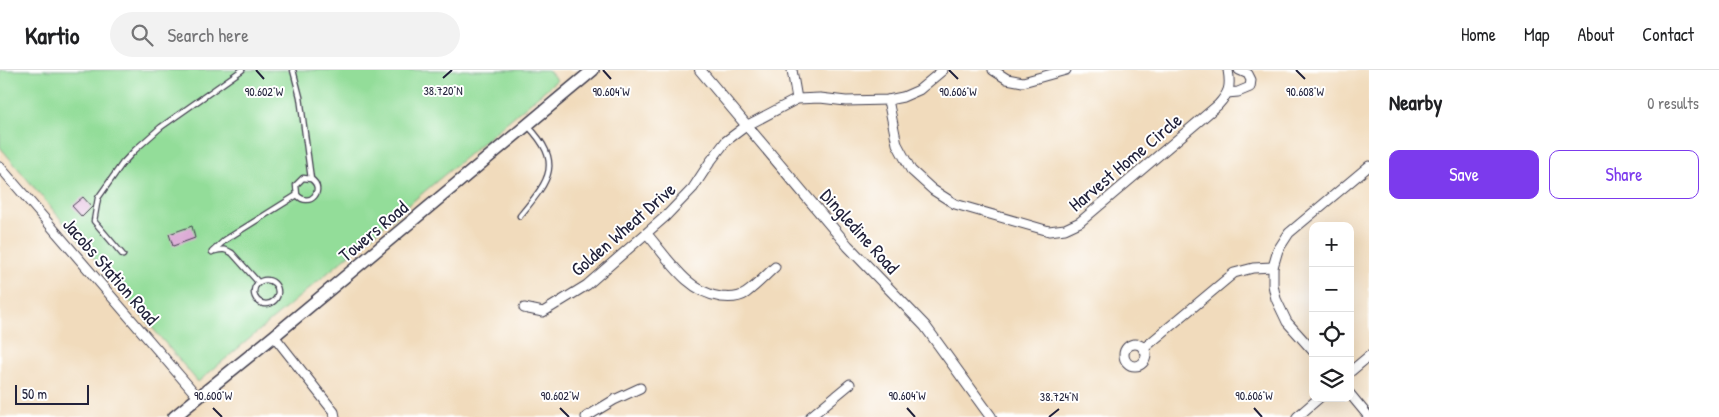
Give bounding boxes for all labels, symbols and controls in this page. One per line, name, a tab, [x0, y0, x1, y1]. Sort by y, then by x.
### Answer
search box	[110, 12, 460, 57]
text: Kartio	[25, 19, 80, 51]
icon: search	[128, 21, 156, 49]
text: Search here	[168, 22, 249, 48]
text: Home	[1461, 22, 1496, 47]
text: Map	[1524, 22, 1549, 47]
text: About	[1577, 22, 1614, 47]
text: Contact	[1642, 22, 1694, 47]
text: 38.720°N	[423, 82, 463, 99]
text: 90.602°W	[245, 83, 284, 100]
text: 90.604°W	[592, 83, 630, 100]
text: 90.606°W	[939, 83, 977, 100]
text: 90.608°W	[1286, 83, 1325, 100]
text: Nearby	[1389, 88, 1442, 117]
text: 0 results	[1647, 92, 1699, 114]
street label: Harvest Home Circle	[1063, 107, 1187, 217]
button: Save	[1389, 150, 1539, 199]
button: Share	[1549, 150, 1699, 199]
street label: Golden Wheat Drive	[565, 176, 681, 282]
street label: Dingledine Road	[815, 183, 906, 280]
street label: Towers Road	[333, 194, 414, 268]
street label: Jacobs Station Road	[57, 212, 165, 331]
map controls	[1309, 222, 1354, 402]
button: +	[1309, 222, 1354, 267]
button: −	[1309, 267, 1354, 312]
button: locate	[1309, 312, 1354, 357]
button: layers	[1309, 357, 1354, 402]
scale bar	[15, 382, 89, 405]
text: 50 m	[22, 384, 47, 403]
text: 90.600°W	[194, 387, 233, 404]
text: 90.602°W	[541, 387, 580, 404]
text: 90.604°W	[888, 387, 926, 404]
text: 90.606°W	[1235, 387, 1273, 404]
text: 38.724°N	[1040, 388, 1078, 405]

